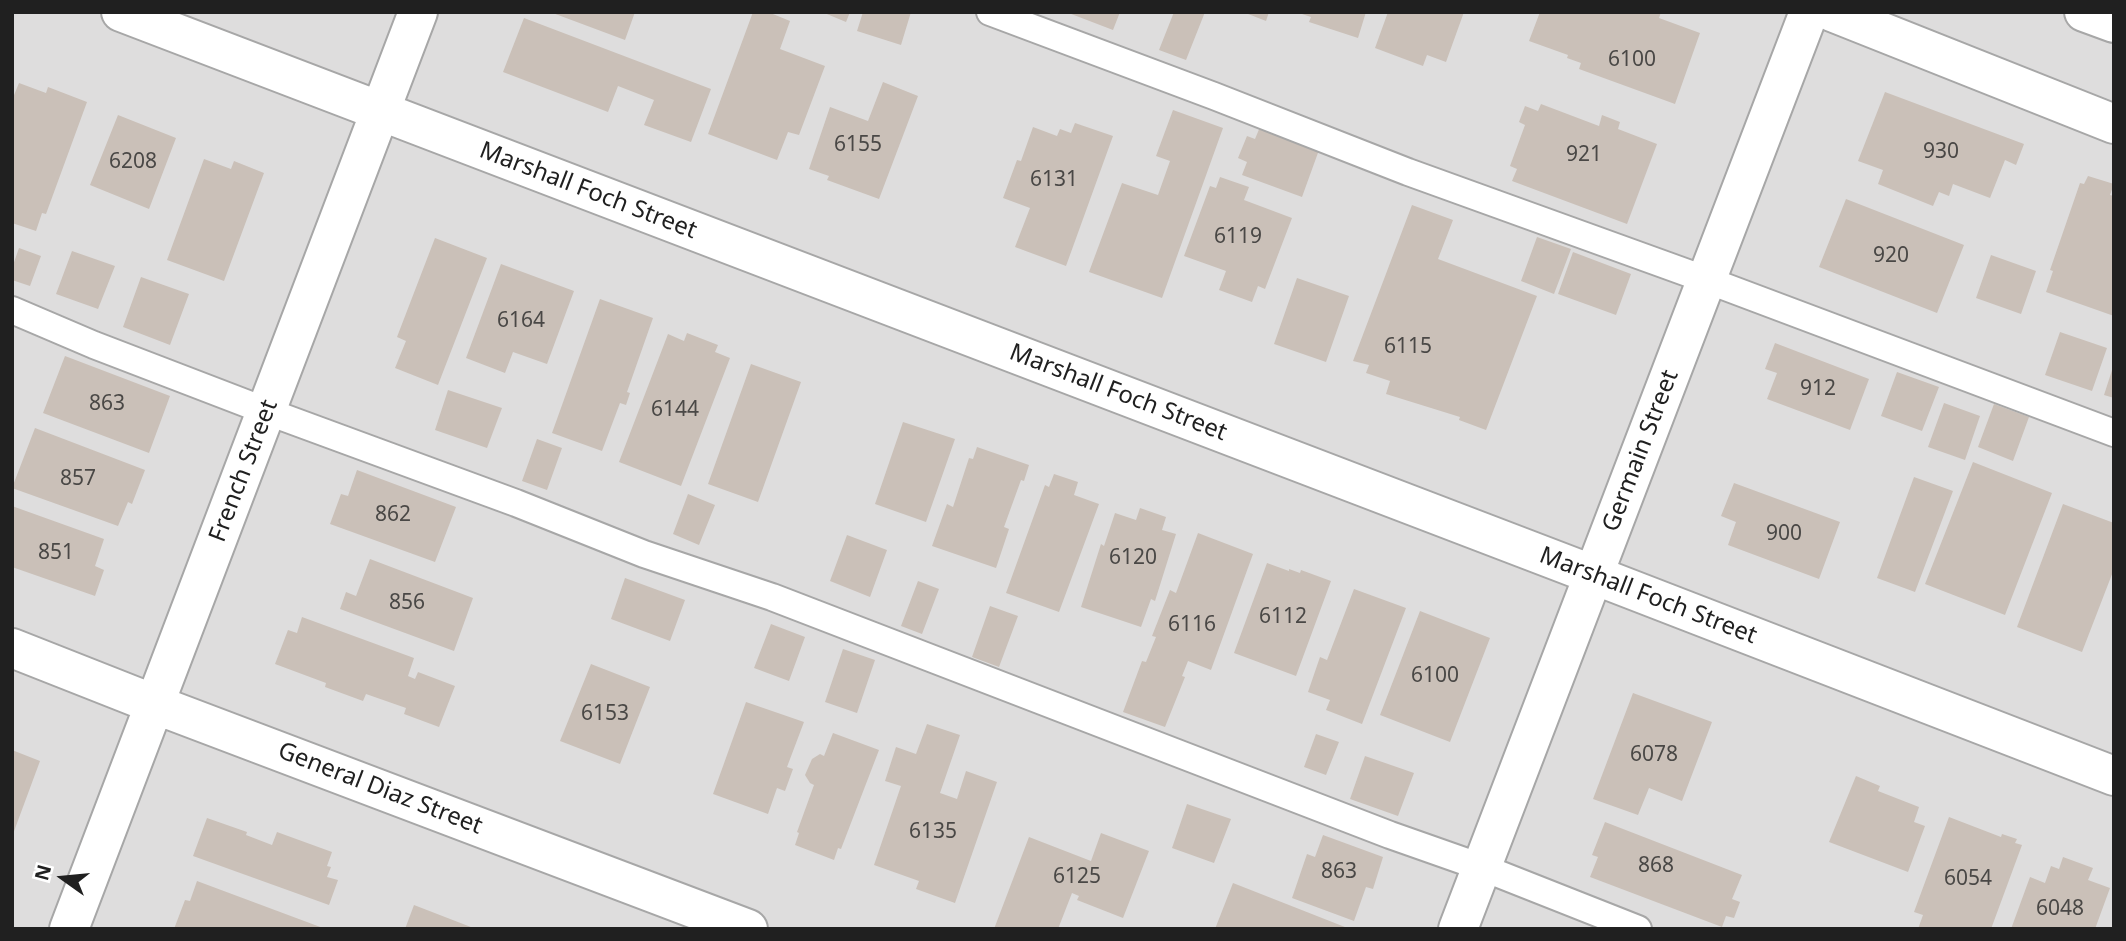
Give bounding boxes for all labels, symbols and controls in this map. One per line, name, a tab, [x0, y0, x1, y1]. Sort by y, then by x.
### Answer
house number: 6100	[1608, 47, 1656, 73]
house number: 6155	[834, 132, 882, 158]
street label: Marshall Foch Street	[475, 136, 701, 246]
house number: 930	[1923, 139, 1959, 165]
house number: 921	[1566, 142, 1602, 168]
house number: 6208	[109, 149, 157, 175]
house number: 6131	[1030, 167, 1078, 193]
house number: 6119	[1214, 224, 1262, 250]
house number: 920	[1873, 243, 1909, 269]
house number: 6164	[497, 308, 545, 334]
house number: 6115	[1384, 334, 1432, 360]
street label: Marshall Foch Street	[1005, 338, 1231, 448]
street label: Germain Street	[1597, 366, 1685, 536]
house number: 912	[1800, 376, 1836, 402]
house number: 863	[89, 391, 125, 417]
street label: French Street	[204, 396, 284, 546]
house number: 6144	[651, 397, 699, 423]
house number: 857	[60, 466, 96, 492]
house number: 862	[375, 502, 411, 528]
house number: 900	[1766, 521, 1802, 547]
house number: 851	[38, 540, 74, 566]
street label: Marshall Foch Street	[1535, 541, 1761, 651]
house number: 6120	[1109, 545, 1157, 571]
house number: 856	[389, 590, 425, 616]
house number: 6112	[1259, 604, 1307, 630]
house number: 6116	[1168, 612, 1216, 638]
house number: 6100	[1411, 663, 1459, 689]
house number: 6153	[581, 701, 629, 727]
street label: General Diaz Street	[274, 737, 486, 841]
house number: 6078	[1630, 742, 1678, 768]
house number: 6135	[909, 819, 957, 845]
north arrow	[28, 843, 98, 913]
house number: 868	[1638, 853, 1674, 879]
house number: 863	[1321, 859, 1357, 885]
text: N	[28, 862, 57, 883]
house number: 6125	[1053, 864, 1101, 890]
house number: 6054	[1944, 866, 1992, 892]
house number: 6048	[2036, 896, 2084, 922]

